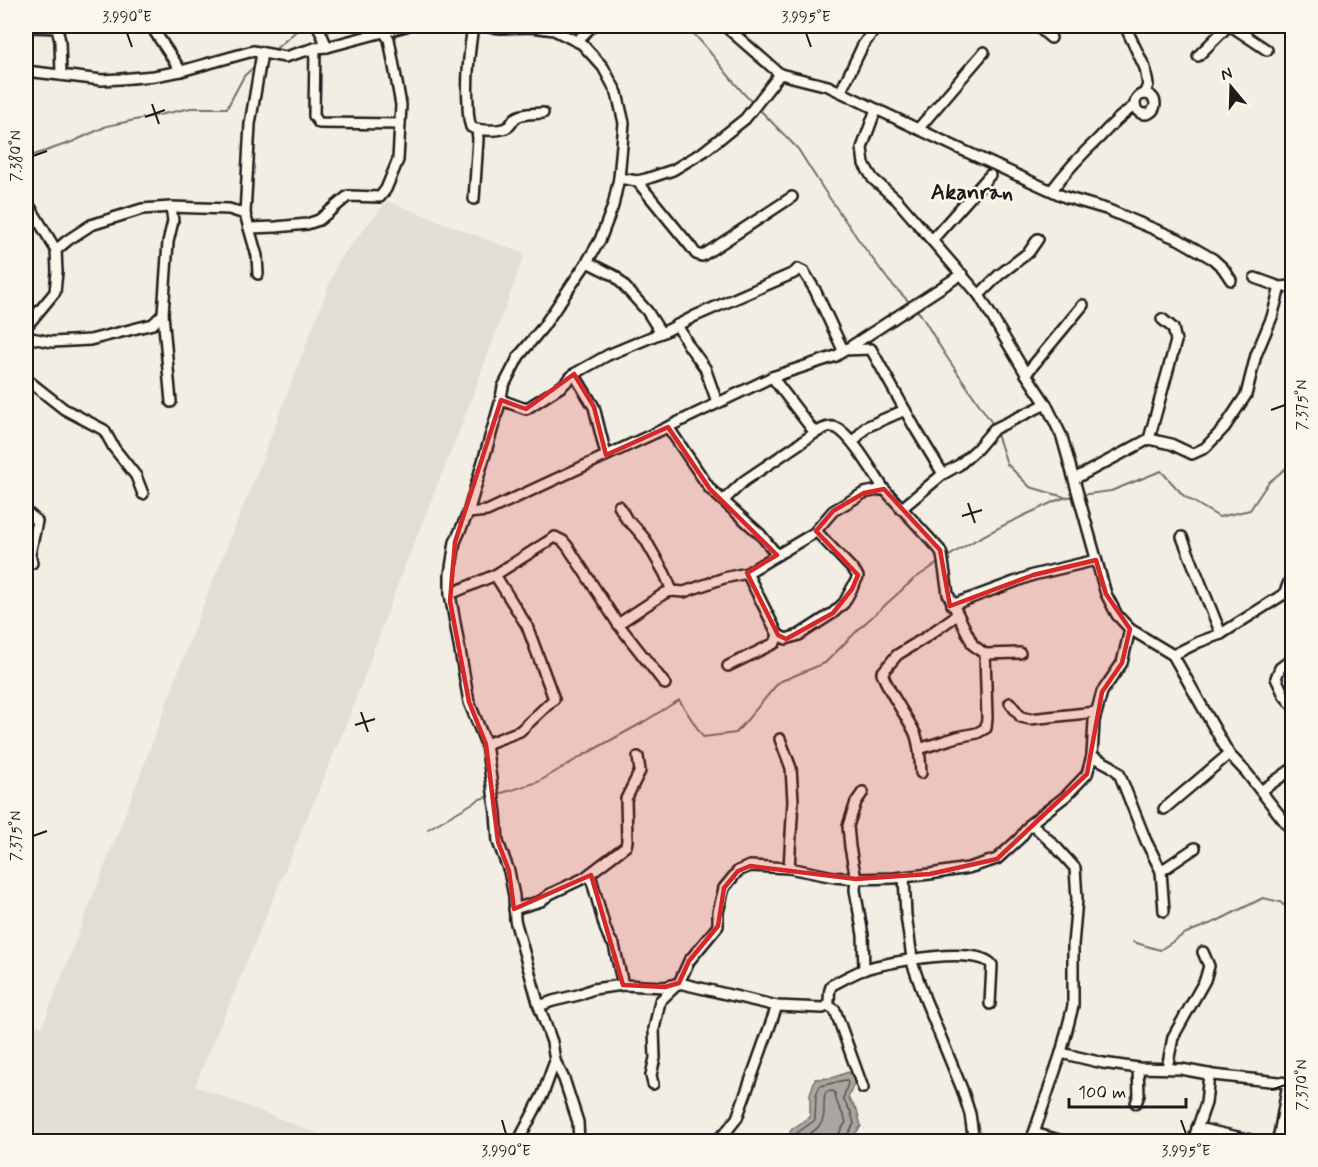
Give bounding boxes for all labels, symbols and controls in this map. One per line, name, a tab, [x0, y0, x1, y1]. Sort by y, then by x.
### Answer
text: 3.990°E	[102, 8, 152, 28]
text: 3.995°E	[782, 8, 831, 28]
north arrow	[1201, 57, 1261, 117]
text: N	[1218, 63, 1235, 86]
text: 7.380°N	[7, 130, 27, 182]
district label: Akanran	[931, 179, 1013, 207]
text: 7.375°N	[1293, 380, 1313, 430]
text: 7.375°N	[7, 811, 27, 861]
text: 7.370°N	[1293, 1059, 1313, 1111]
scale bar	[1069, 1071, 1186, 1109]
text: 100 m	[1078, 1081, 1126, 1105]
text: 3.990°E	[481, 1142, 531, 1162]
text: 3.995°E	[1162, 1142, 1211, 1162]

